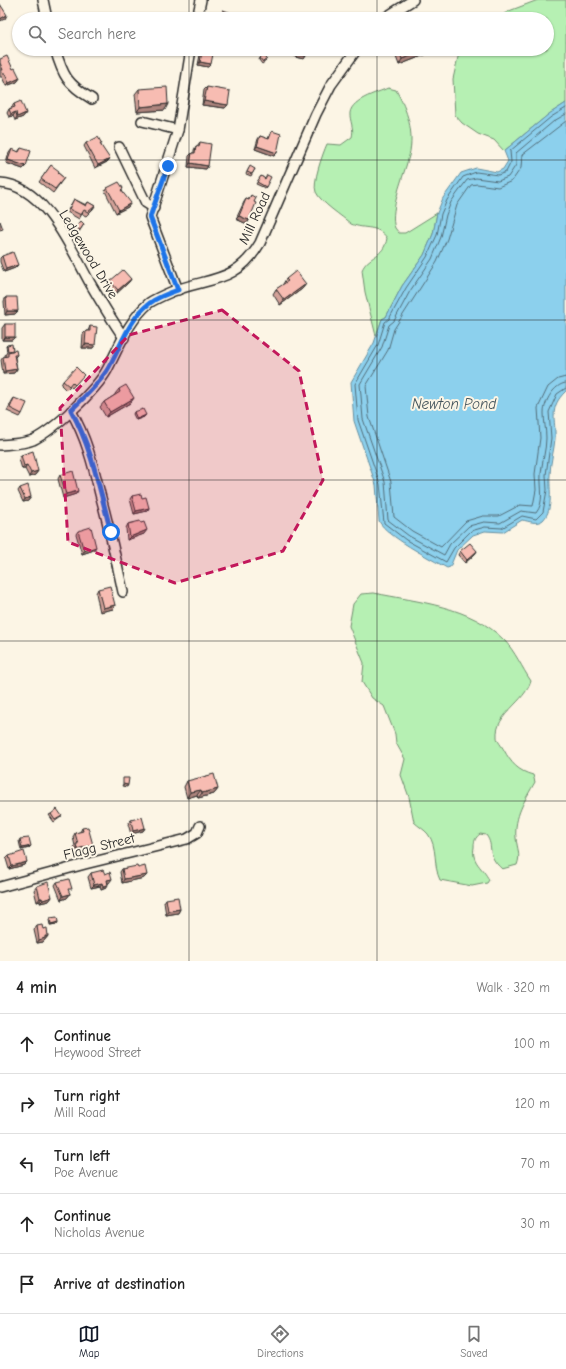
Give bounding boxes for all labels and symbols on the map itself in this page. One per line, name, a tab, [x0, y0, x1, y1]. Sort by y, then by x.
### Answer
route end	[159, 157, 177, 175]
street label: Mill Road	[235, 189, 274, 247]
street label: Ledgewood Drive	[55, 207, 122, 302]
water label: Newton Pond	[412, 395, 497, 413]
route start	[102, 523, 120, 541]
street label: Flagg Street	[62, 829, 138, 864]

